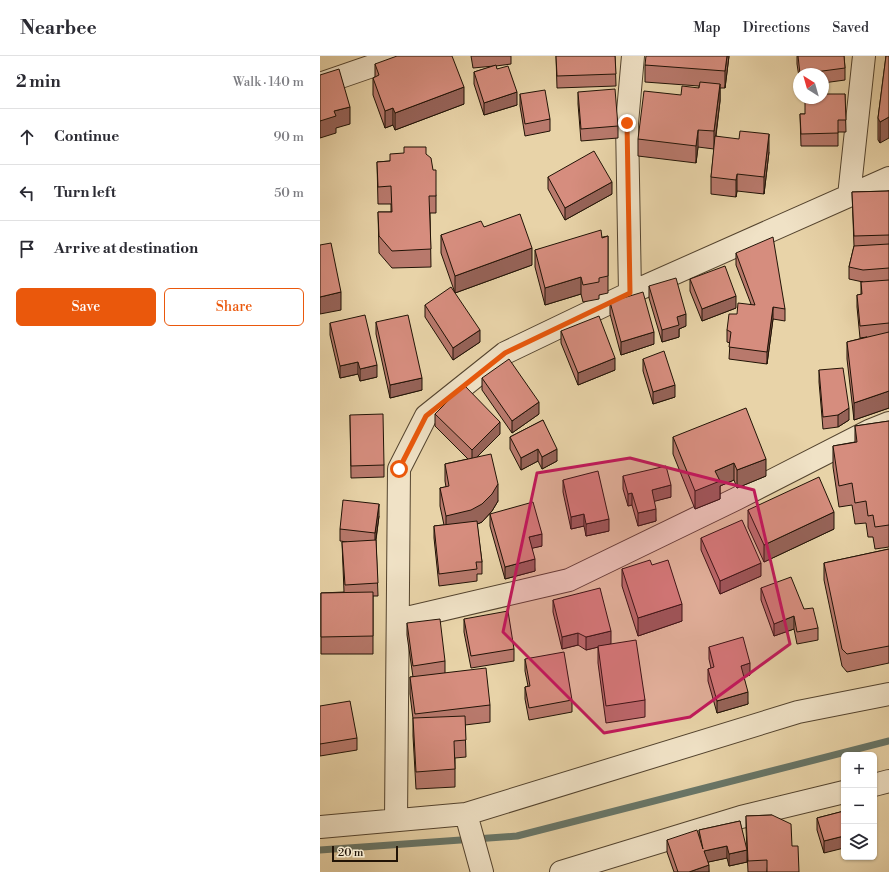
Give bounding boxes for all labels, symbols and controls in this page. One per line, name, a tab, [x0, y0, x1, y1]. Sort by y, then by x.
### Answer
text: Nearbee	[20, 16, 97, 40]
text: Map	[693, 19, 721, 37]
text: Directions	[743, 19, 810, 37]
text: Saved	[832, 19, 869, 37]
north arrow	[793, 68, 829, 104]
text: 2 min	[16, 71, 61, 93]
text: Walk · 140 m	[233, 74, 304, 90]
route end	[618, 114, 636, 132]
icon: ahead	[16, 126, 38, 148]
text: Continue	[54, 127, 119, 146]
text: 90 m	[273, 129, 304, 145]
icon: left	[16, 182, 38, 204]
text: Turn left	[54, 183, 116, 202]
text: 50 m	[274, 185, 304, 201]
icon: arrive	[16, 238, 38, 260]
text: Arrive at destination	[54, 239, 198, 258]
button: Save	[16, 288, 156, 326]
button: Share	[164, 288, 304, 326]
route start	[390, 460, 408, 478]
map controls	[841, 752, 877, 860]
button: +	[841, 752, 877, 788]
button: −	[841, 788, 877, 824]
button: layers	[841, 824, 877, 860]
scale bar	[332, 844, 398, 863]
text: 20 m	[338, 846, 363, 860]

